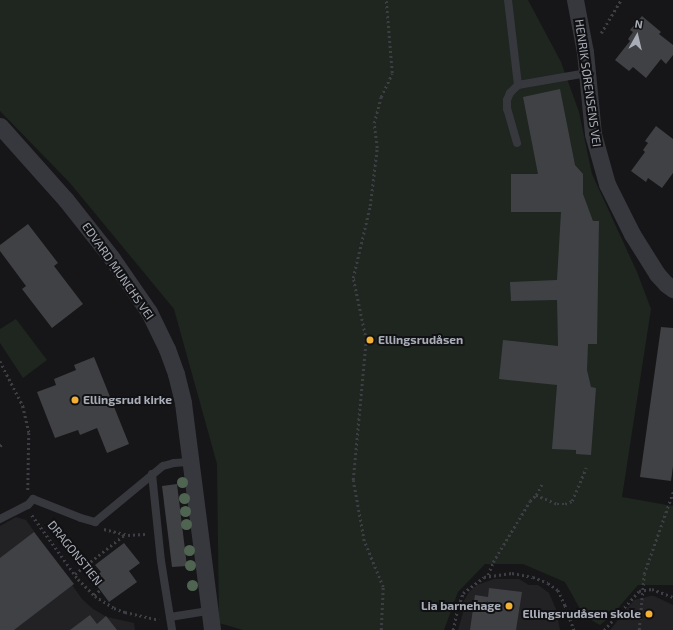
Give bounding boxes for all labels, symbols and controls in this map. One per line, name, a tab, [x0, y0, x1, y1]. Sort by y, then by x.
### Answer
north arrow	[617, 16, 657, 56]
text: N	[634, 17, 644, 31]
street label: HENRIK SØRENSENS VEI	[572, 18, 604, 148]
street label: EDVARD MUNCHS VEI	[79, 220, 157, 322]
place label: Ellingsrudåsen	[378, 333, 463, 347]
marker: Ellingsrudåsen	[365, 335, 375, 345]
place label: Ellingsrud kirke	[83, 393, 172, 407]
marker: Ellingsrud kirke	[70, 395, 80, 405]
street label: DRAGONSTIEN	[45, 518, 105, 588]
place label: Lia barnehage	[421, 599, 501, 613]
marker: Lia barnehage	[504, 601, 514, 611]
place label: Ellingsrudåsen skole	[522, 607, 641, 621]
marker: Ellingsrudåsen skole	[644, 609, 654, 619]

